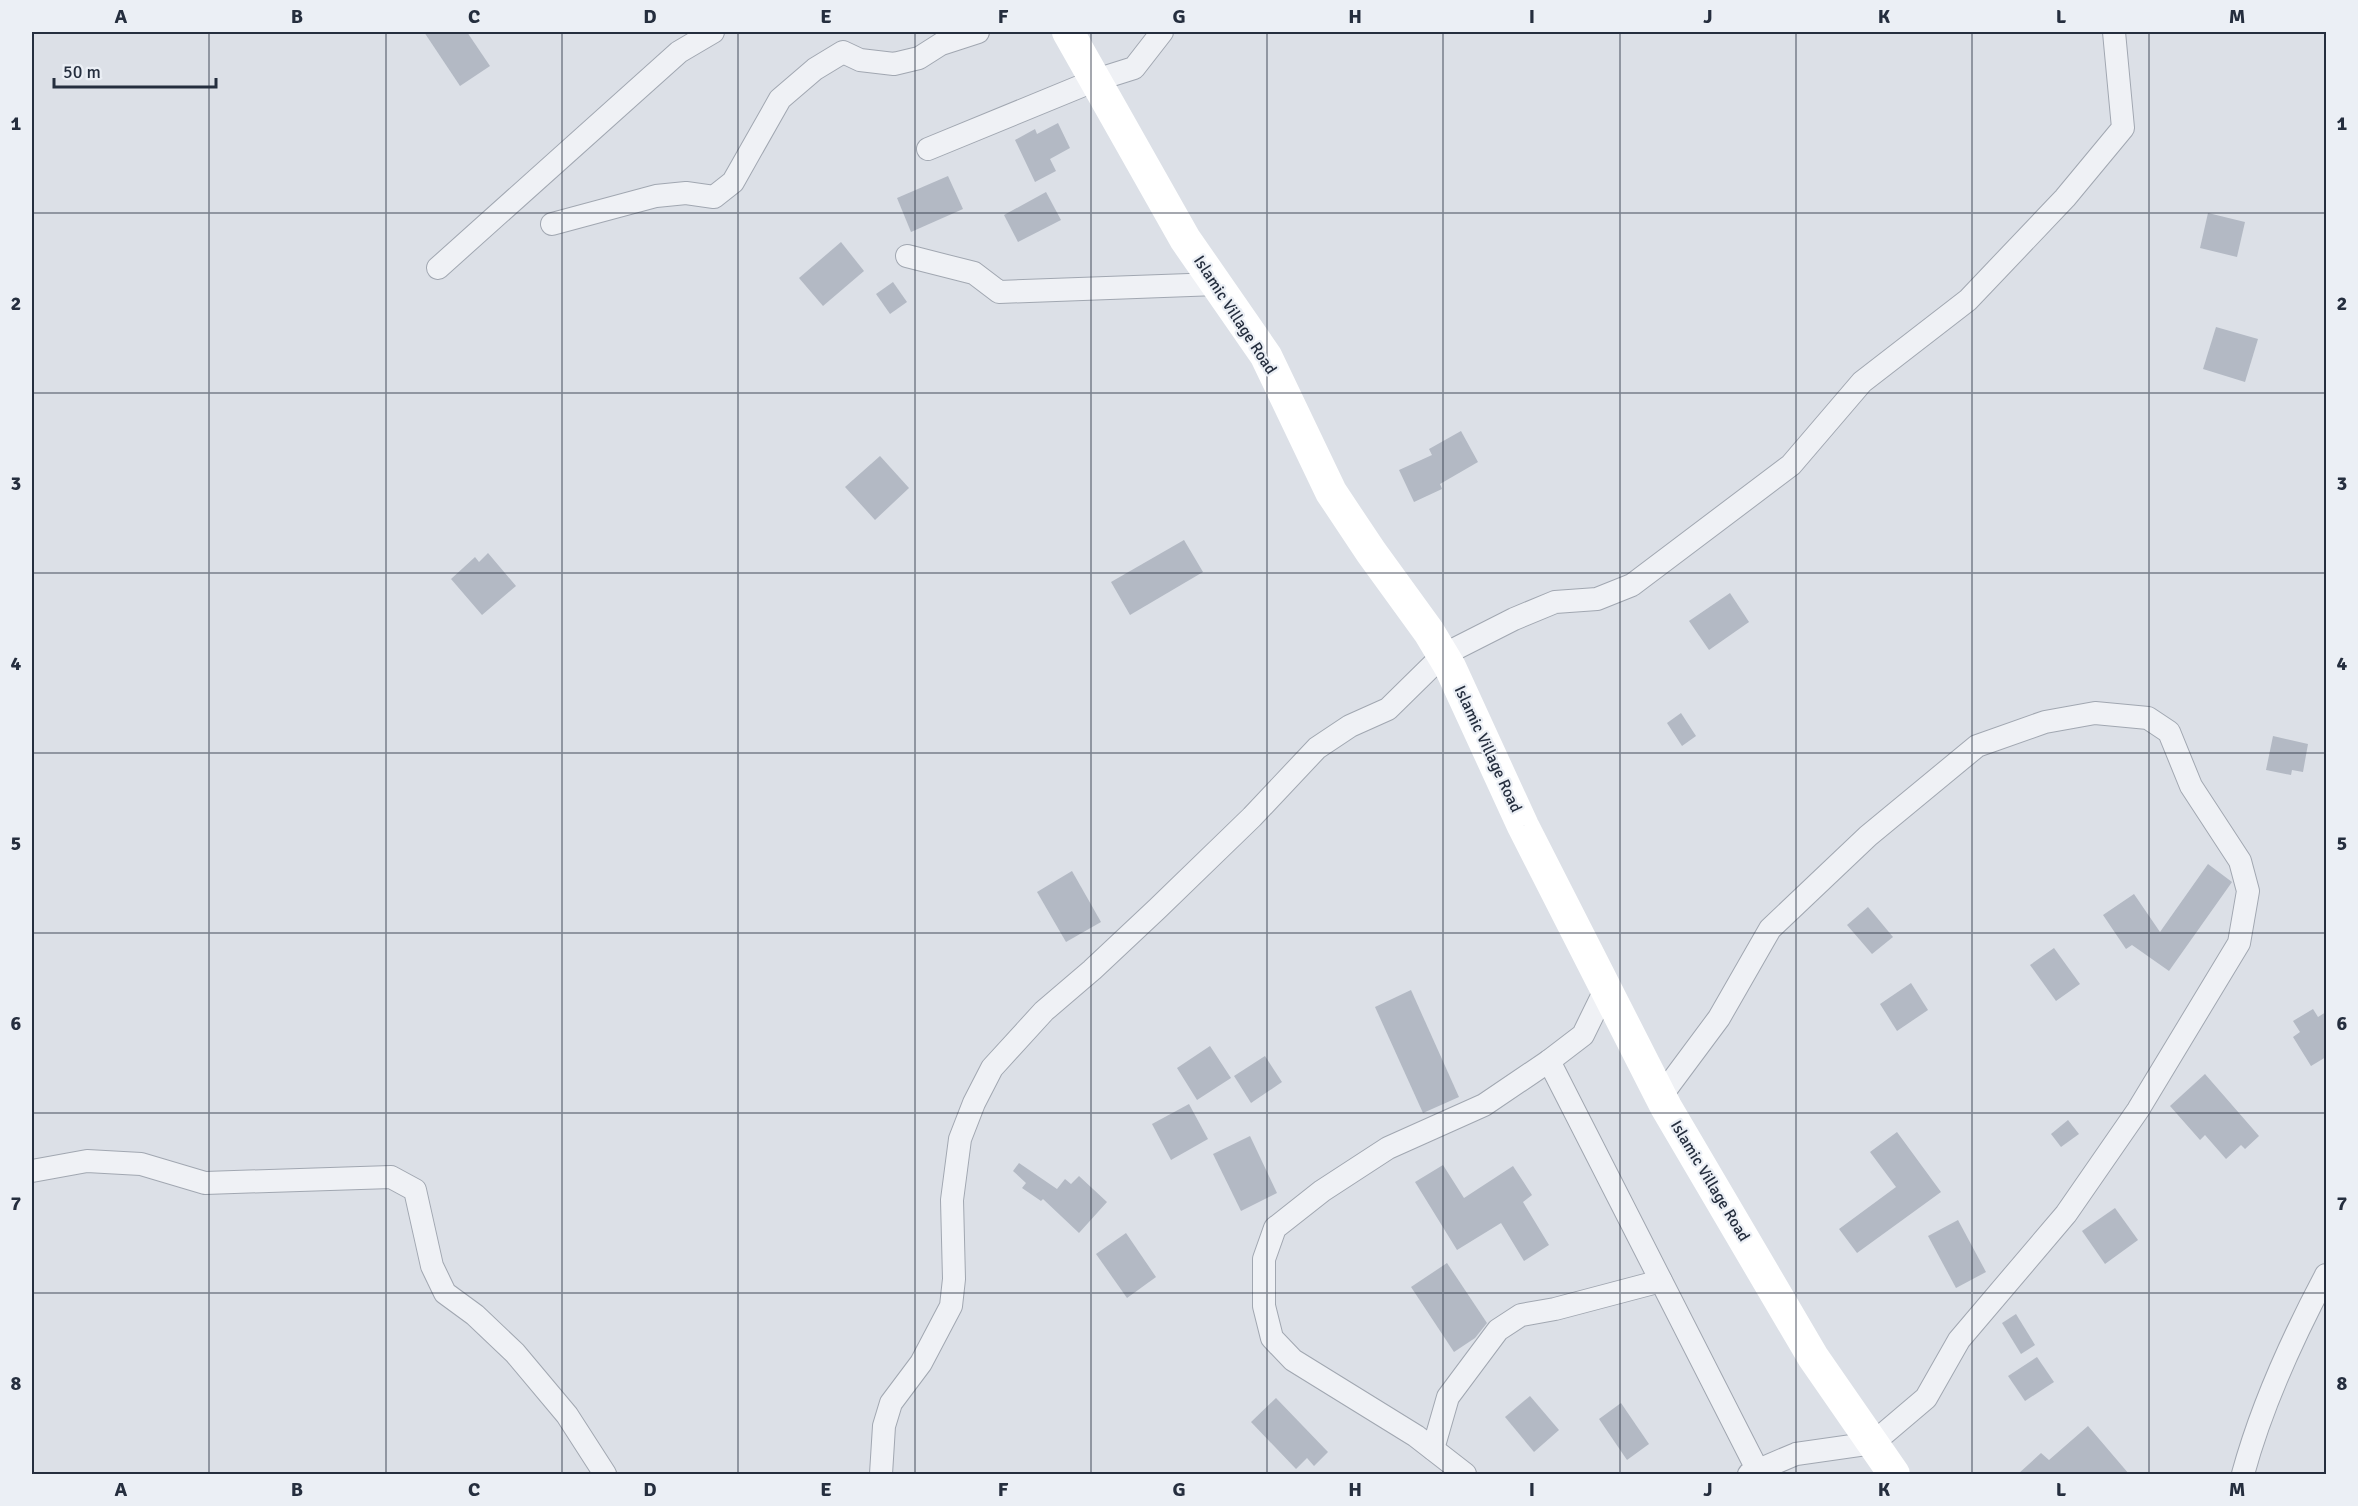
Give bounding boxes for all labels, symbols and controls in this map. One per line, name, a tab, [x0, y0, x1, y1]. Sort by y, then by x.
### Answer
text: A	[115, 4, 128, 29]
text: B	[291, 4, 303, 29]
text: C	[468, 4, 480, 29]
text: D	[643, 4, 657, 29]
text: E	[820, 4, 832, 29]
text: F	[998, 4, 1009, 29]
text: G	[1172, 4, 1186, 29]
text: H	[1348, 4, 1362, 29]
text: I	[1529, 4, 1535, 29]
text: J	[1703, 4, 1713, 29]
text: K	[1878, 4, 1891, 29]
text: L	[2056, 4, 2067, 29]
text: M	[2229, 4, 2245, 29]
scale bar	[54, 51, 216, 89]
text: 50 m	[63, 61, 101, 83]
text: 1	[11, 111, 22, 136]
text: 1	[2337, 111, 2348, 136]
street label: Islamic Village Road	[1189, 252, 1281, 378]
text: 2	[11, 291, 21, 316]
text: 2	[2337, 291, 2347, 316]
text: 3	[11, 471, 21, 496]
text: 3	[2337, 471, 2347, 496]
text: 4	[11, 651, 22, 676]
text: 4	[2337, 651, 2348, 676]
street label: Islamic Village Road	[1450, 682, 1526, 816]
text: 5	[11, 831, 21, 856]
text: 5	[2337, 831, 2347, 856]
text: 6	[11, 1011, 22, 1036]
text: 6	[2337, 1011, 2348, 1036]
street label: Islamic Village Road	[1666, 1117, 1754, 1245]
text: 7	[11, 1191, 22, 1216]
text: 7	[2337, 1191, 2348, 1216]
text: 8	[11, 1371, 22, 1396]
text: 8	[2337, 1371, 2348, 1396]
text: A	[115, 1477, 128, 1502]
text: B	[291, 1477, 303, 1502]
text: C	[468, 1477, 480, 1502]
text: D	[643, 1477, 657, 1502]
text: E	[820, 1477, 832, 1502]
text: F	[998, 1477, 1009, 1502]
text: G	[1172, 1477, 1186, 1502]
text: H	[1348, 1477, 1362, 1502]
text: I	[1529, 1477, 1535, 1502]
text: J	[1703, 1477, 1713, 1502]
text: K	[1878, 1477, 1891, 1502]
text: L	[2056, 1477, 2067, 1502]
text: M	[2229, 1477, 2245, 1502]

